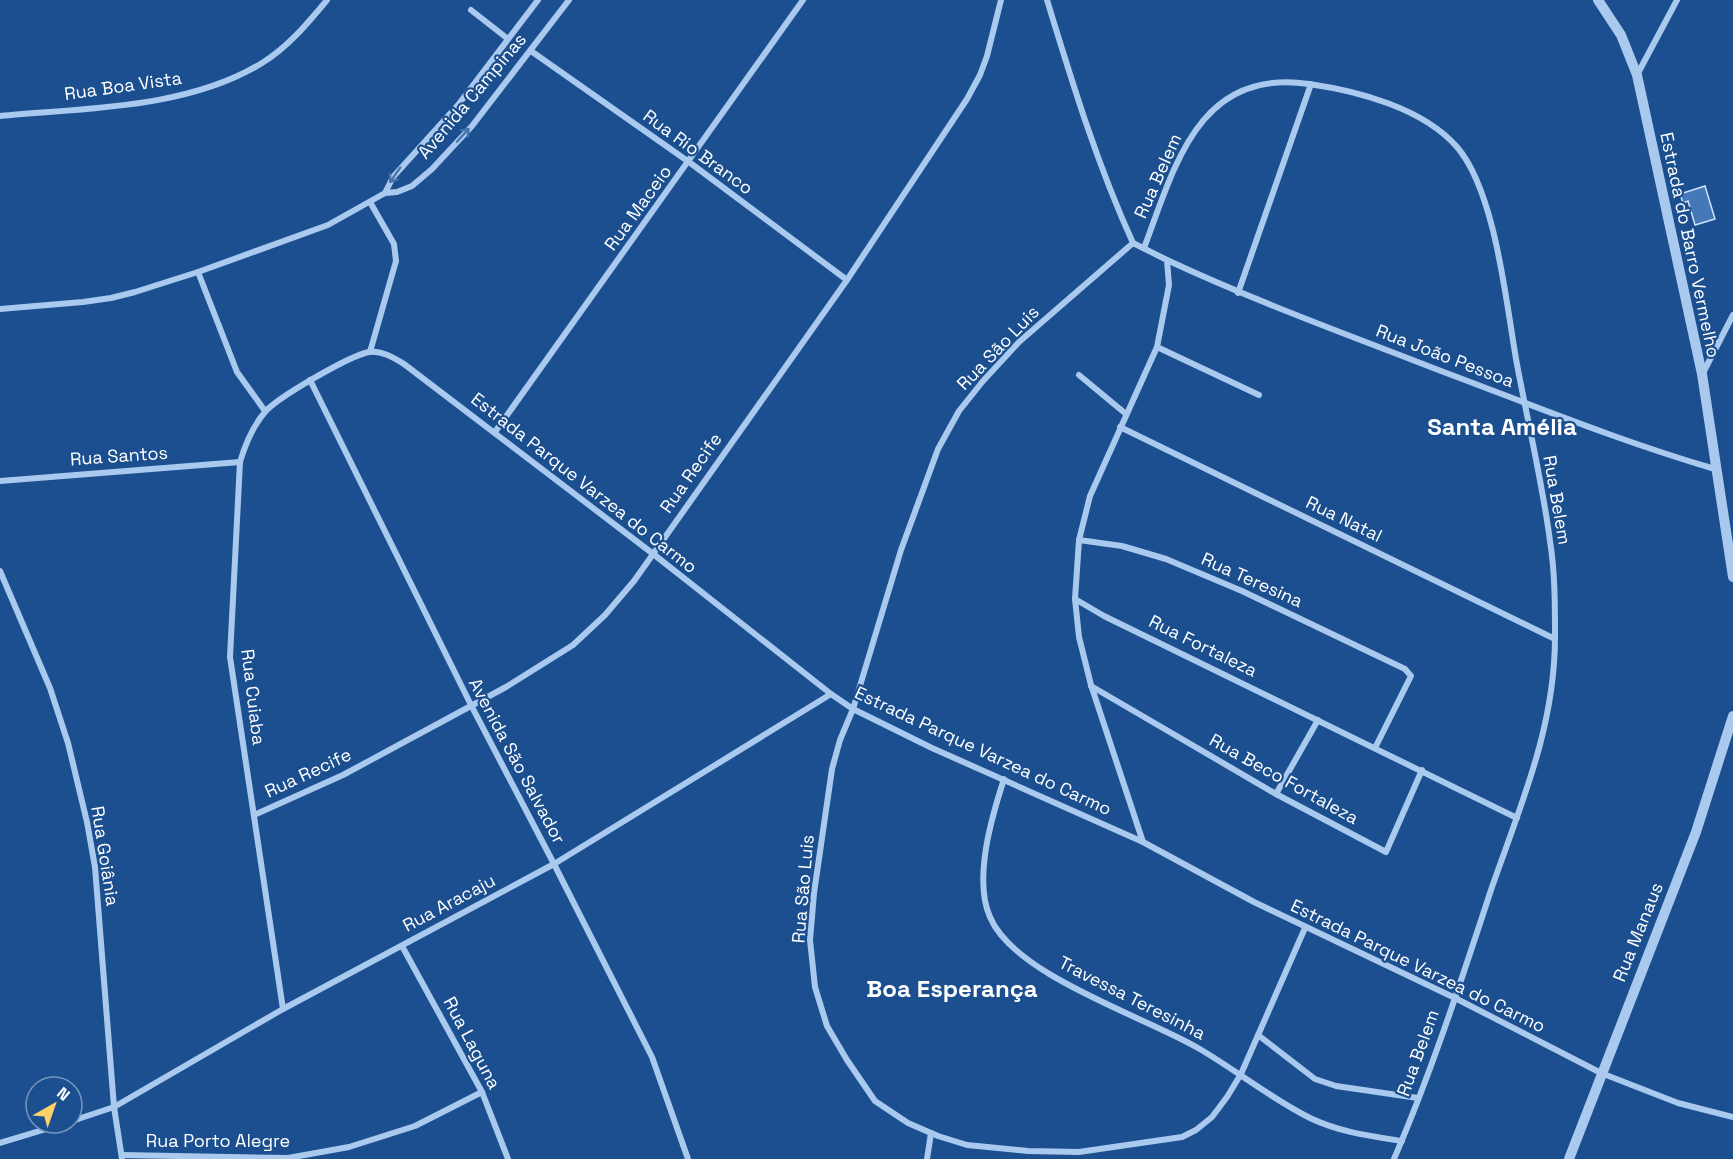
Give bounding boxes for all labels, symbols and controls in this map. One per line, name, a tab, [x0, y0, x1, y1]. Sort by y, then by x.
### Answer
street label: Avenida Campinas	[412, 28, 531, 163]
street label: Rua Boa Vista	[63, 66, 183, 105]
street label: Rua Rio Branco	[639, 104, 758, 199]
one-way arrow	[456, 128, 470, 143]
street label: Rua Belem	[1129, 130, 1186, 222]
street label: Estrada do Barro Vermelho	[1655, 130, 1726, 360]
street label: Rua Maceio	[599, 161, 676, 255]
one-way arrow	[389, 167, 401, 183]
street label: Rua São Luis	[952, 300, 1044, 395]
street label: Rua João Pessoa	[1373, 319, 1518, 392]
street label: Estrada Parque Varzea do Carmo	[467, 387, 702, 578]
district label: Santa Amélia	[1427, 411, 1577, 442]
street label: Rua Recife	[655, 428, 727, 517]
street label: Rua Santos	[69, 441, 169, 470]
street label: Rua Belem	[1538, 453, 1577, 546]
street label: Rua Natal	[1302, 490, 1386, 547]
street label: Rua Teresina	[1198, 547, 1307, 612]
street label: Rua Fortaleza	[1145, 609, 1261, 682]
street label: Rua Cuiaba	[236, 648, 271, 746]
street label: Avenida São Salvador	[464, 674, 571, 848]
street label: Estrada Parque Varzea do Carmo	[851, 681, 1115, 820]
street label: Rua Beco Fortaleza	[1206, 728, 1363, 829]
street label: Rua Recife	[261, 743, 355, 803]
street label: Rua Goiânia	[86, 804, 125, 908]
street label: Rua São Luis	[786, 834, 819, 944]
street label: Rua Aracaju	[399, 869, 499, 937]
street label: Rua Manaus	[1607, 879, 1668, 985]
street label: Estrada Parque Varzea do Carmo	[1287, 894, 1549, 1037]
street label: Travessa Teresinha	[1055, 951, 1210, 1045]
district label: Boa Esperança	[866, 973, 1038, 1004]
street label: Rua Laguna	[439, 993, 506, 1093]
street label: Rua Belem	[1391, 1006, 1444, 1099]
north arrow	[24, 1075, 84, 1135]
text: N	[52, 1082, 74, 1105]
street label: Rua Porto Alegre	[146, 1129, 290, 1152]

